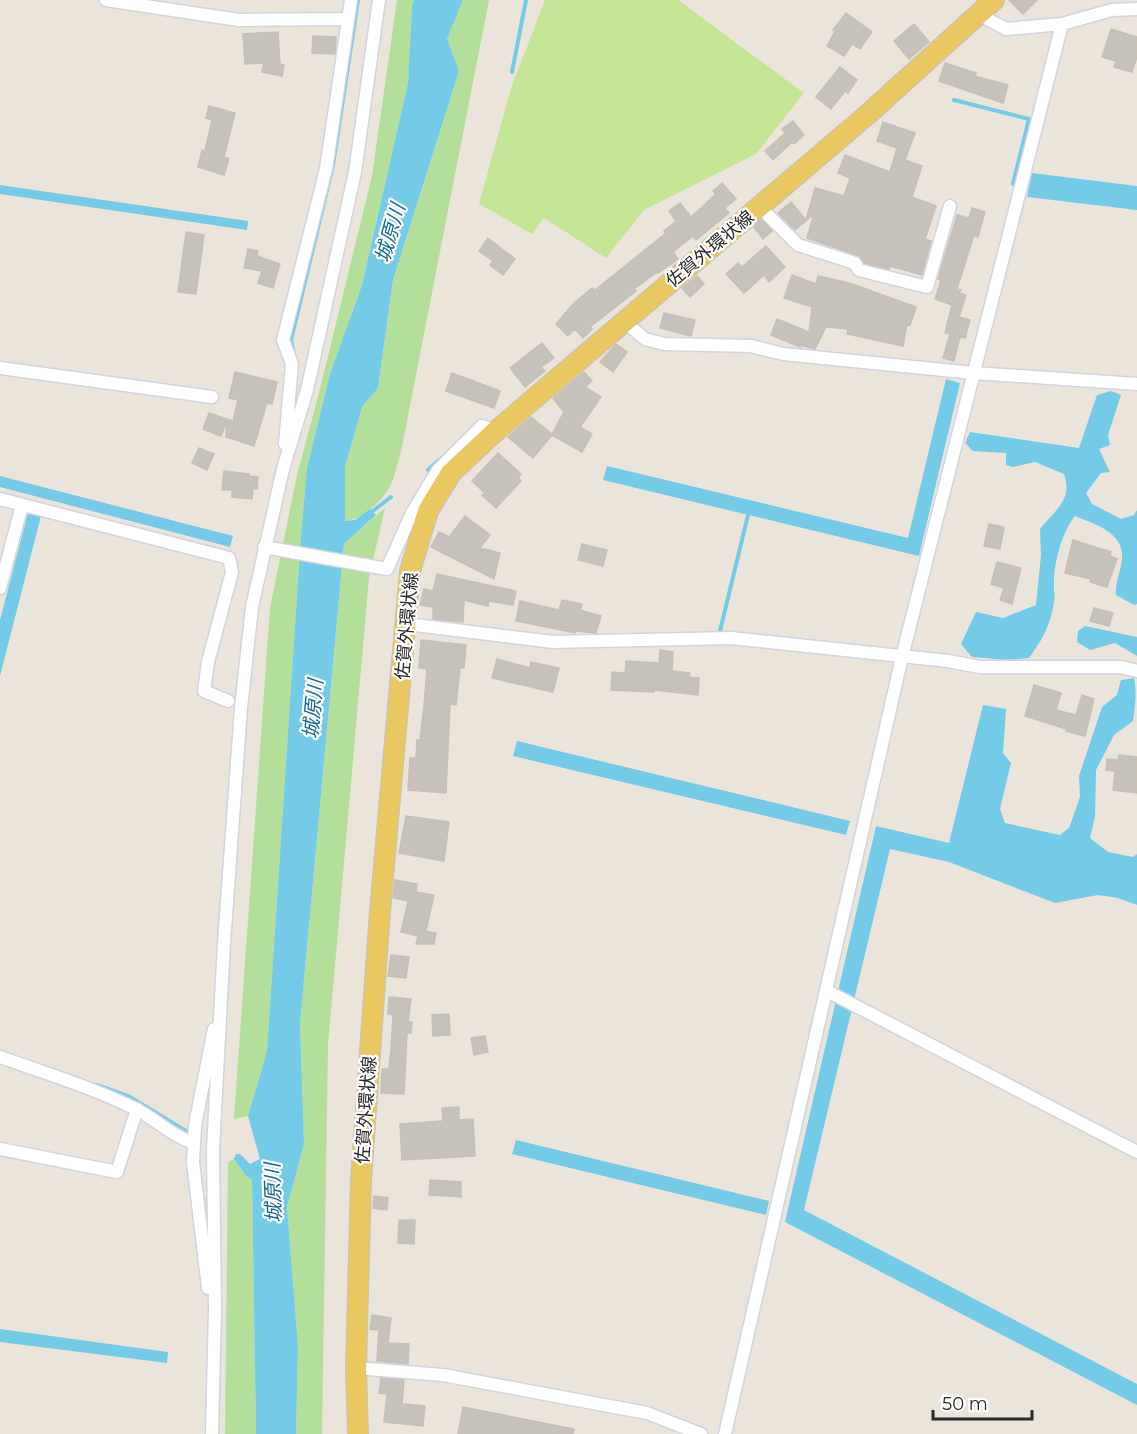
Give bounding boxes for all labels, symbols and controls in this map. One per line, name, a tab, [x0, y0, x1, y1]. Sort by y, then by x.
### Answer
water label: 城原川	[370, 199, 410, 265]
street label: 佐賀外環状線	[662, 206, 758, 292]
street label: 佐賀外環状線	[391, 571, 423, 681]
water label: 城原川	[298, 676, 328, 740]
street label: 佐賀外環状線	[351, 1055, 381, 1165]
water label: 城原川	[260, 1161, 286, 1223]
scale bar	[933, 1383, 1032, 1421]
text: 50 m	[942, 1393, 988, 1415]

